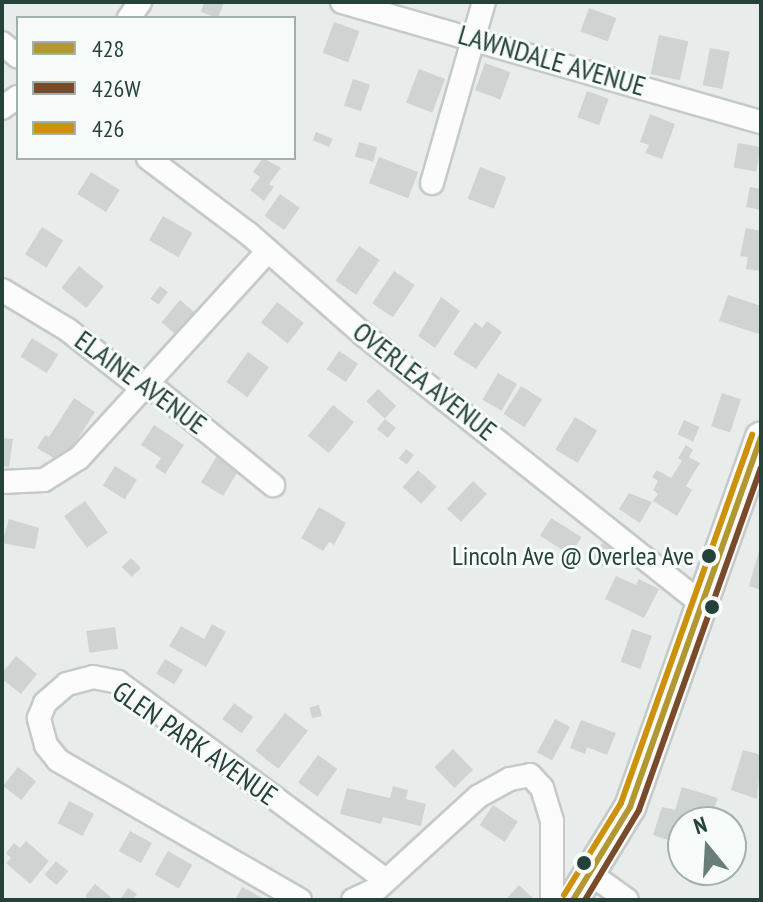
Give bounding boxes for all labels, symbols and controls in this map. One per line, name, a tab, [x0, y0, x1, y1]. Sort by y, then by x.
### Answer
legend	[16, 16, 296, 160]
street label: LAWNDALE AVENUE	[454, 17, 650, 103]
text: 428	[92, 33, 124, 64]
text: 426W	[92, 73, 141, 104]
text: 426	[92, 113, 124, 144]
street label: OVERLEA AVENUE	[346, 314, 504, 448]
street label: ELAINE AVENUE	[68, 323, 214, 441]
place label: Lincoln Ave @ Overlea Ave	[451, 540, 694, 572]
marker: Lincoln Ave @ Overlea Ave	[701, 548, 717, 564]
unlabelled marker	[704, 599, 720, 615]
street label: GLEN PARK AVENUE	[106, 673, 284, 813]
north arrow	[667, 806, 747, 886]
text: N	[690, 810, 710, 840]
unlabelled marker	[576, 855, 592, 871]

